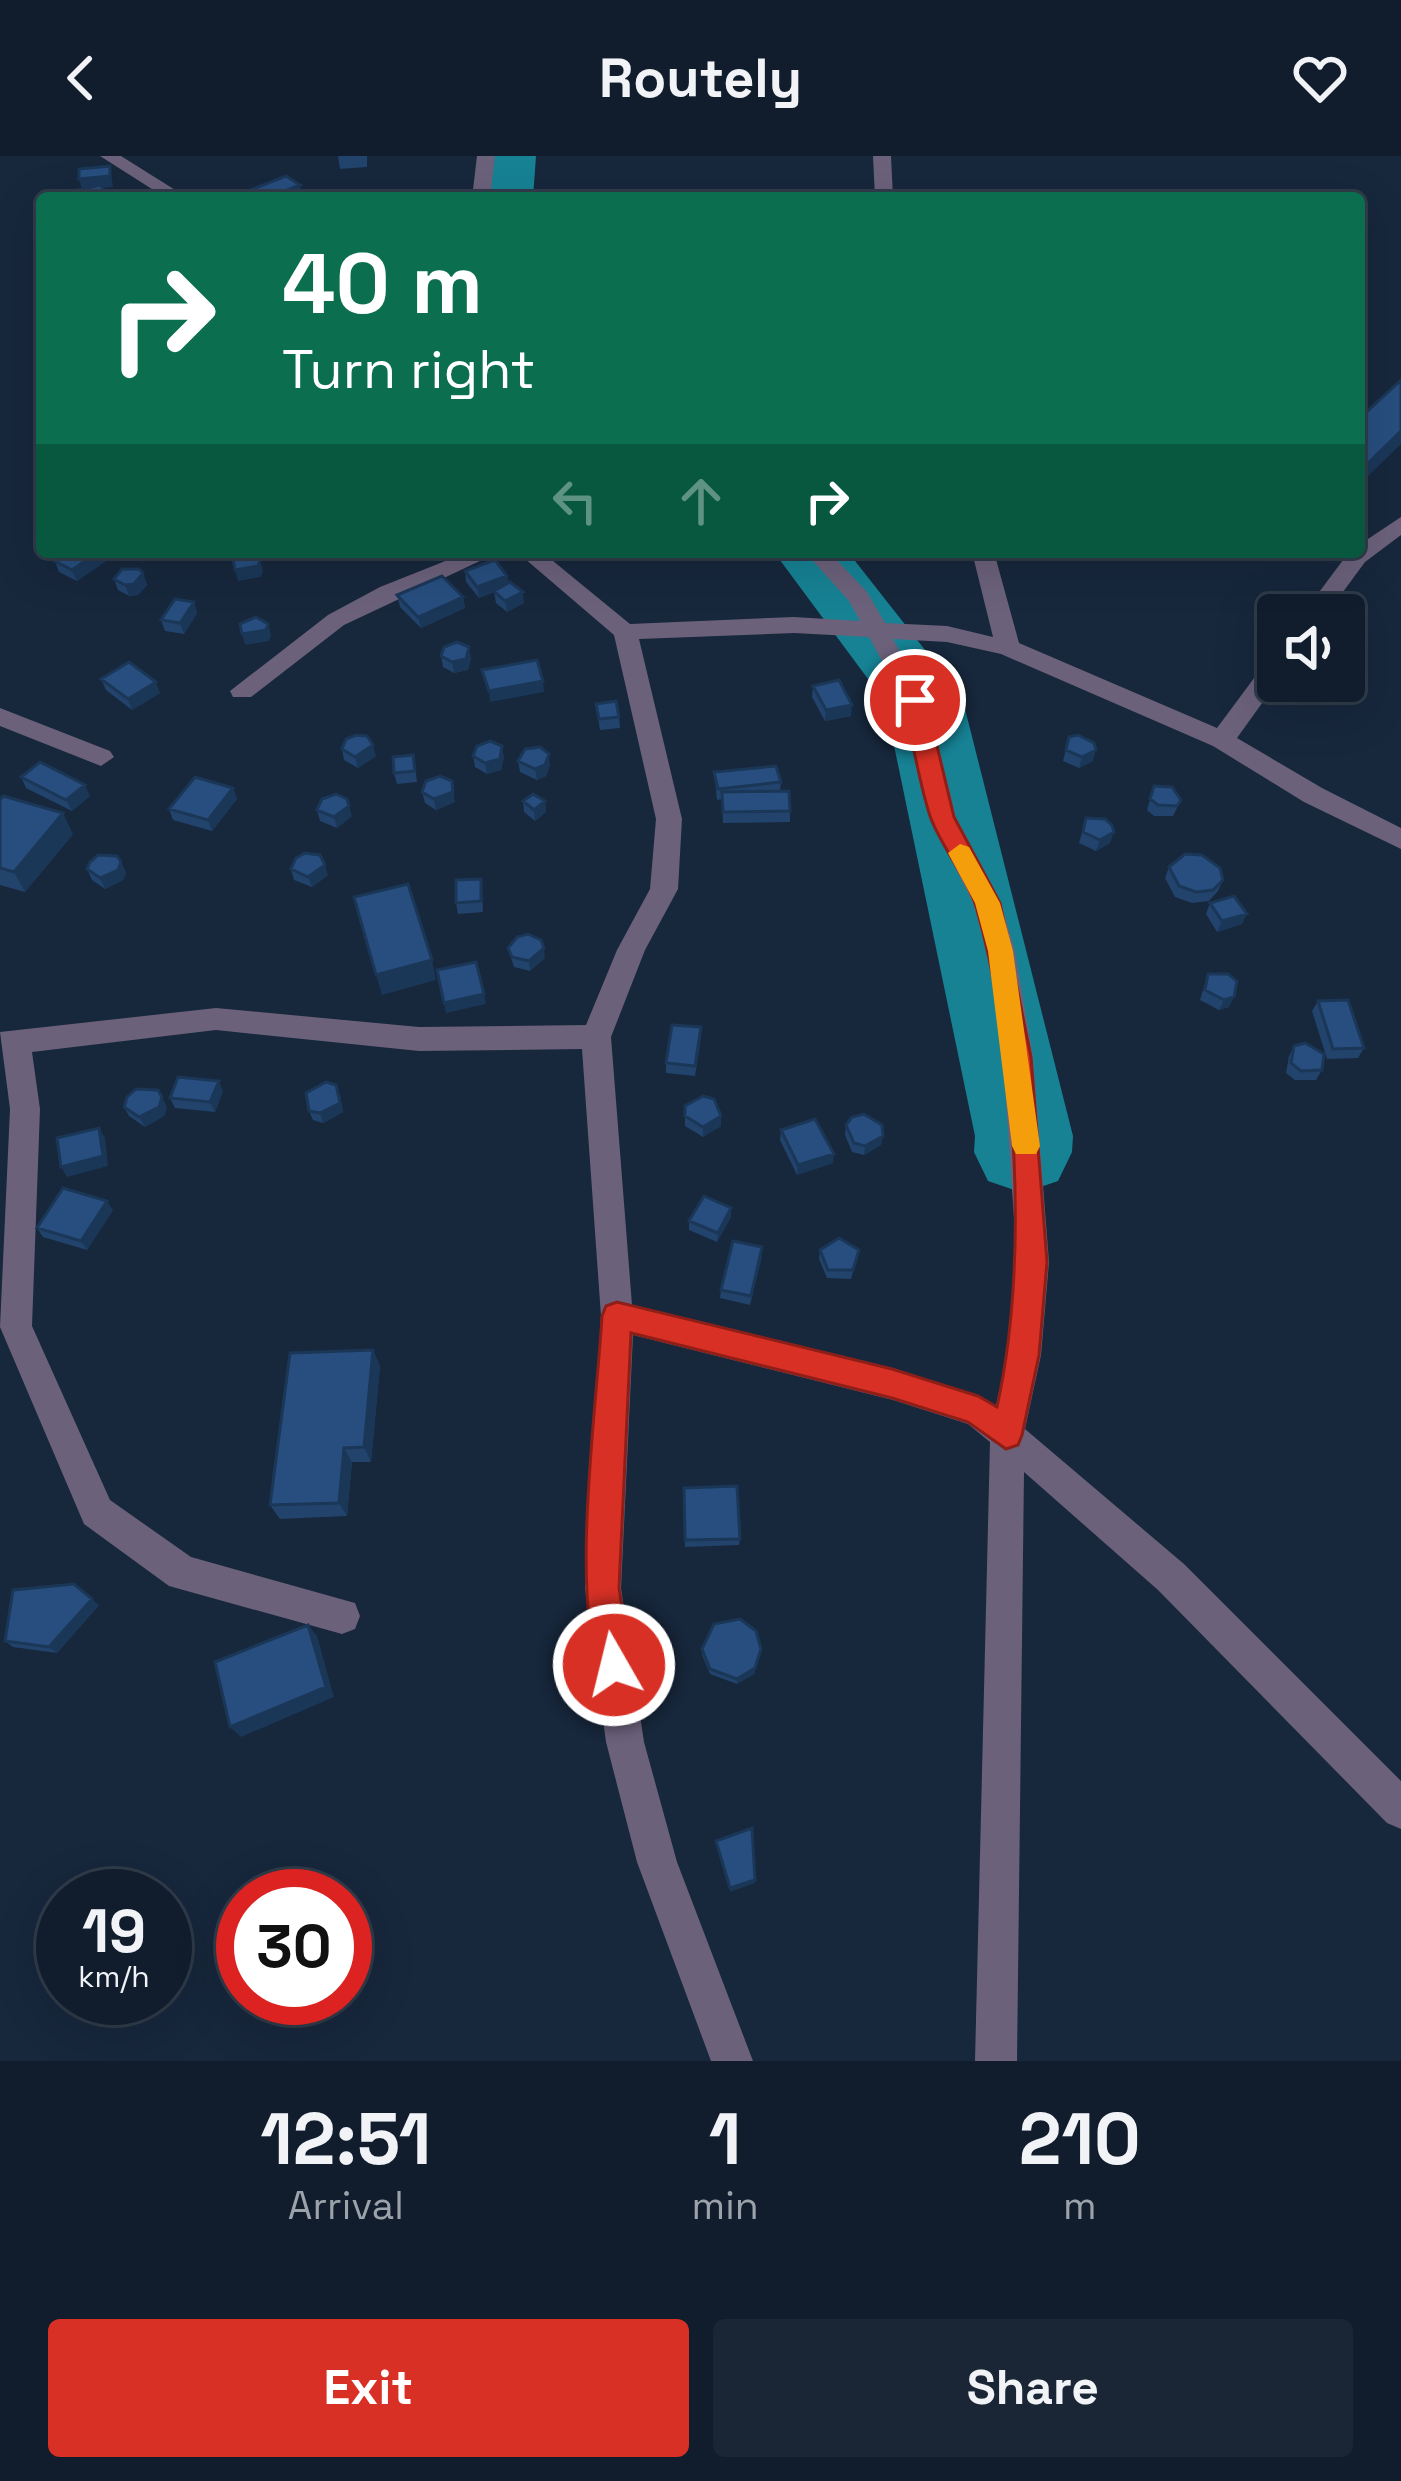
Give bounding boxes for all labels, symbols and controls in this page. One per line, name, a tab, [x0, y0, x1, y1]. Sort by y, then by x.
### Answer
text: Routely	[599, 44, 802, 113]
icon: back	[48, 45, 114, 111]
icon: heart	[1287, 45, 1353, 111]
text: 40 m	[282, 230, 483, 338]
icon: right	[84, 240, 240, 396]
text: Turn right	[282, 335, 535, 404]
icon: left	[542, 468, 608, 534]
icon: ahead	[668, 468, 734, 534]
icon: right	[794, 468, 860, 534]
map controls	[1257, 594, 1365, 702]
button: sound	[1257, 594, 1365, 702]
pin	[864, 649, 966, 751]
icon: arrive	[882, 667, 948, 733]
position arrow	[551, 1602, 677, 1728]
speed limit sign: 30	[216, 1869, 372, 2025]
text: 19	[82, 1893, 146, 1970]
text: km/h	[78, 1957, 150, 1996]
text: 12:51	[260, 2093, 431, 2185]
text: 1	[709, 2093, 741, 2185]
text: 210	[1019, 2093, 1141, 2185]
text: Arrival	[288, 2181, 404, 2230]
text: min	[692, 2181, 759, 2230]
text: m	[1063, 2181, 1097, 2230]
button: Exit	[48, 2319, 689, 2457]
button: Share	[713, 2319, 1353, 2457]

